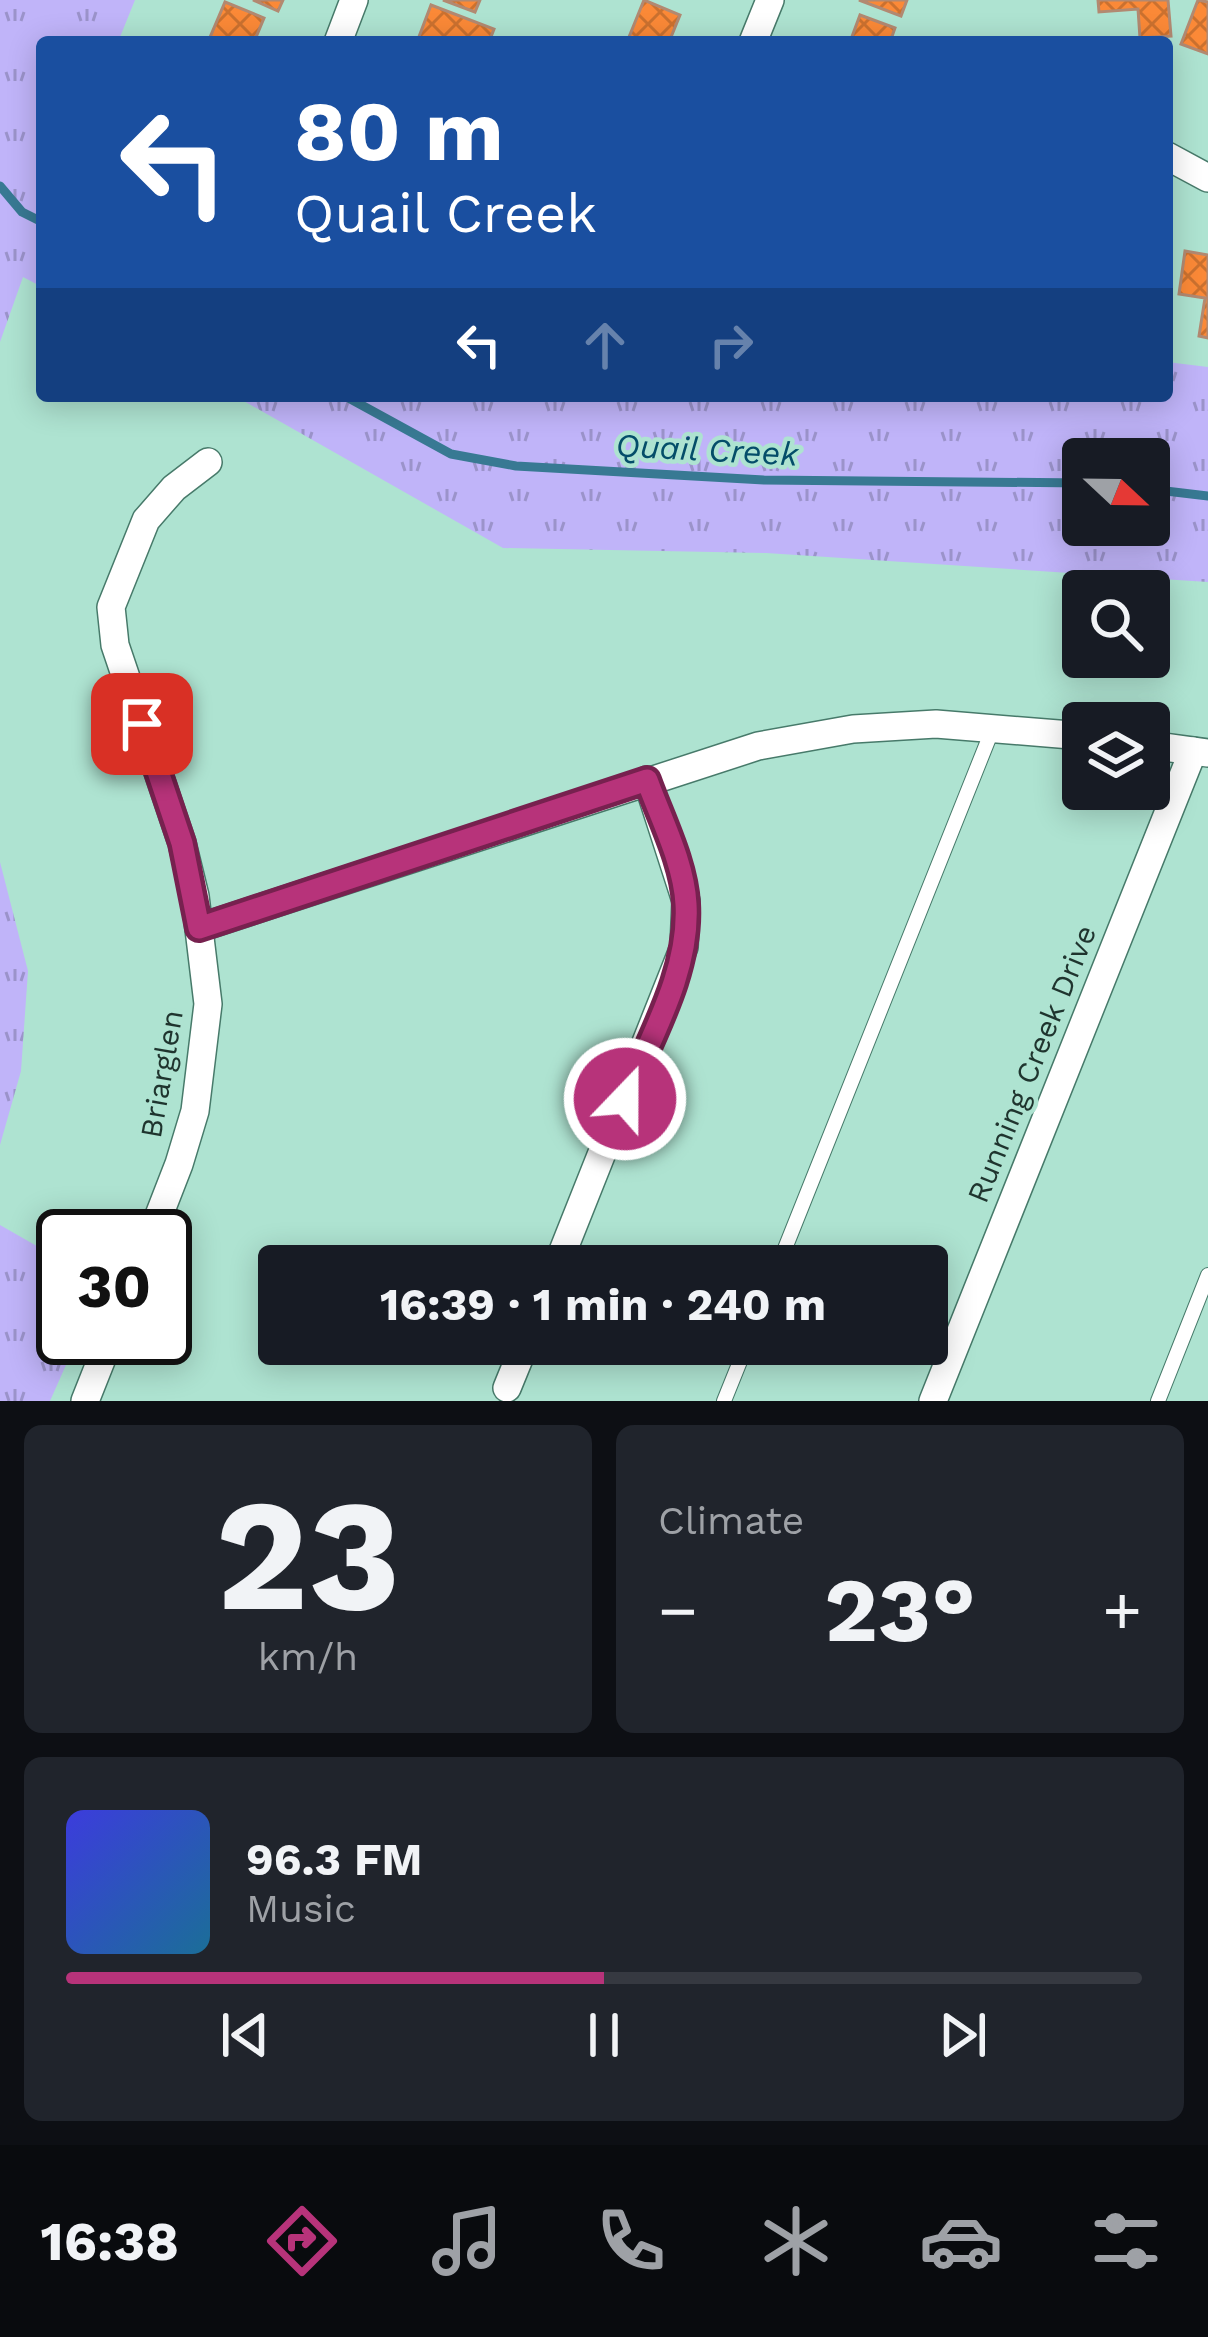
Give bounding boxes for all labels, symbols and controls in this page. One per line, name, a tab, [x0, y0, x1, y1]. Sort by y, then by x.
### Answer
text: 80 m	[294, 82, 504, 180]
icon: left	[96, 84, 252, 240]
text: Quail Creek	[294, 182, 597, 245]
icon: left	[446, 312, 512, 378]
icon: ahead	[572, 312, 638, 378]
icon: right	[698, 312, 764, 378]
water label: Quail Creek	[615, 425, 800, 474]
north arrow	[1062, 438, 1170, 546]
map controls	[1062, 438, 1170, 810]
button: search	[1062, 570, 1170, 678]
pin	[91, 673, 193, 775]
icon: arrive	[109, 691, 175, 757]
button: layers	[1062, 702, 1170, 810]
street label: Running Creek Drive	[960, 920, 1103, 1208]
street label: Briarglen	[133, 1007, 190, 1141]
position arrow	[562, 1036, 688, 1162]
speed limit sign: 30	[36, 1209, 192, 1365]
text: 16:39 · 1 min · 240 m	[380, 1278, 826, 1331]
text: 23	[215, 1464, 401, 1647]
text: Climate	[658, 1498, 804, 1543]
text: 23°	[824, 1557, 976, 1663]
text: −	[658, 1572, 698, 1649]
text: +	[1102, 1572, 1142, 1649]
text: km/h	[258, 1634, 358, 1679]
text: 96.3 FM	[246, 1833, 423, 1886]
text: Music	[246, 1886, 356, 1931]
icon: previous	[212, 2002, 278, 2068]
icon: pause	[571, 2002, 637, 2068]
icon: next	[930, 2002, 996, 2068]
icon: directions	[260, 2199, 344, 2283]
icon: music	[425, 2199, 509, 2283]
icon: phone	[589, 2199, 673, 2283]
icon: climate	[754, 2199, 838, 2283]
icon: car	[919, 2199, 1003, 2283]
icon: filters	[1084, 2199, 1168, 2283]
text: 16:38	[40, 2210, 179, 2273]

